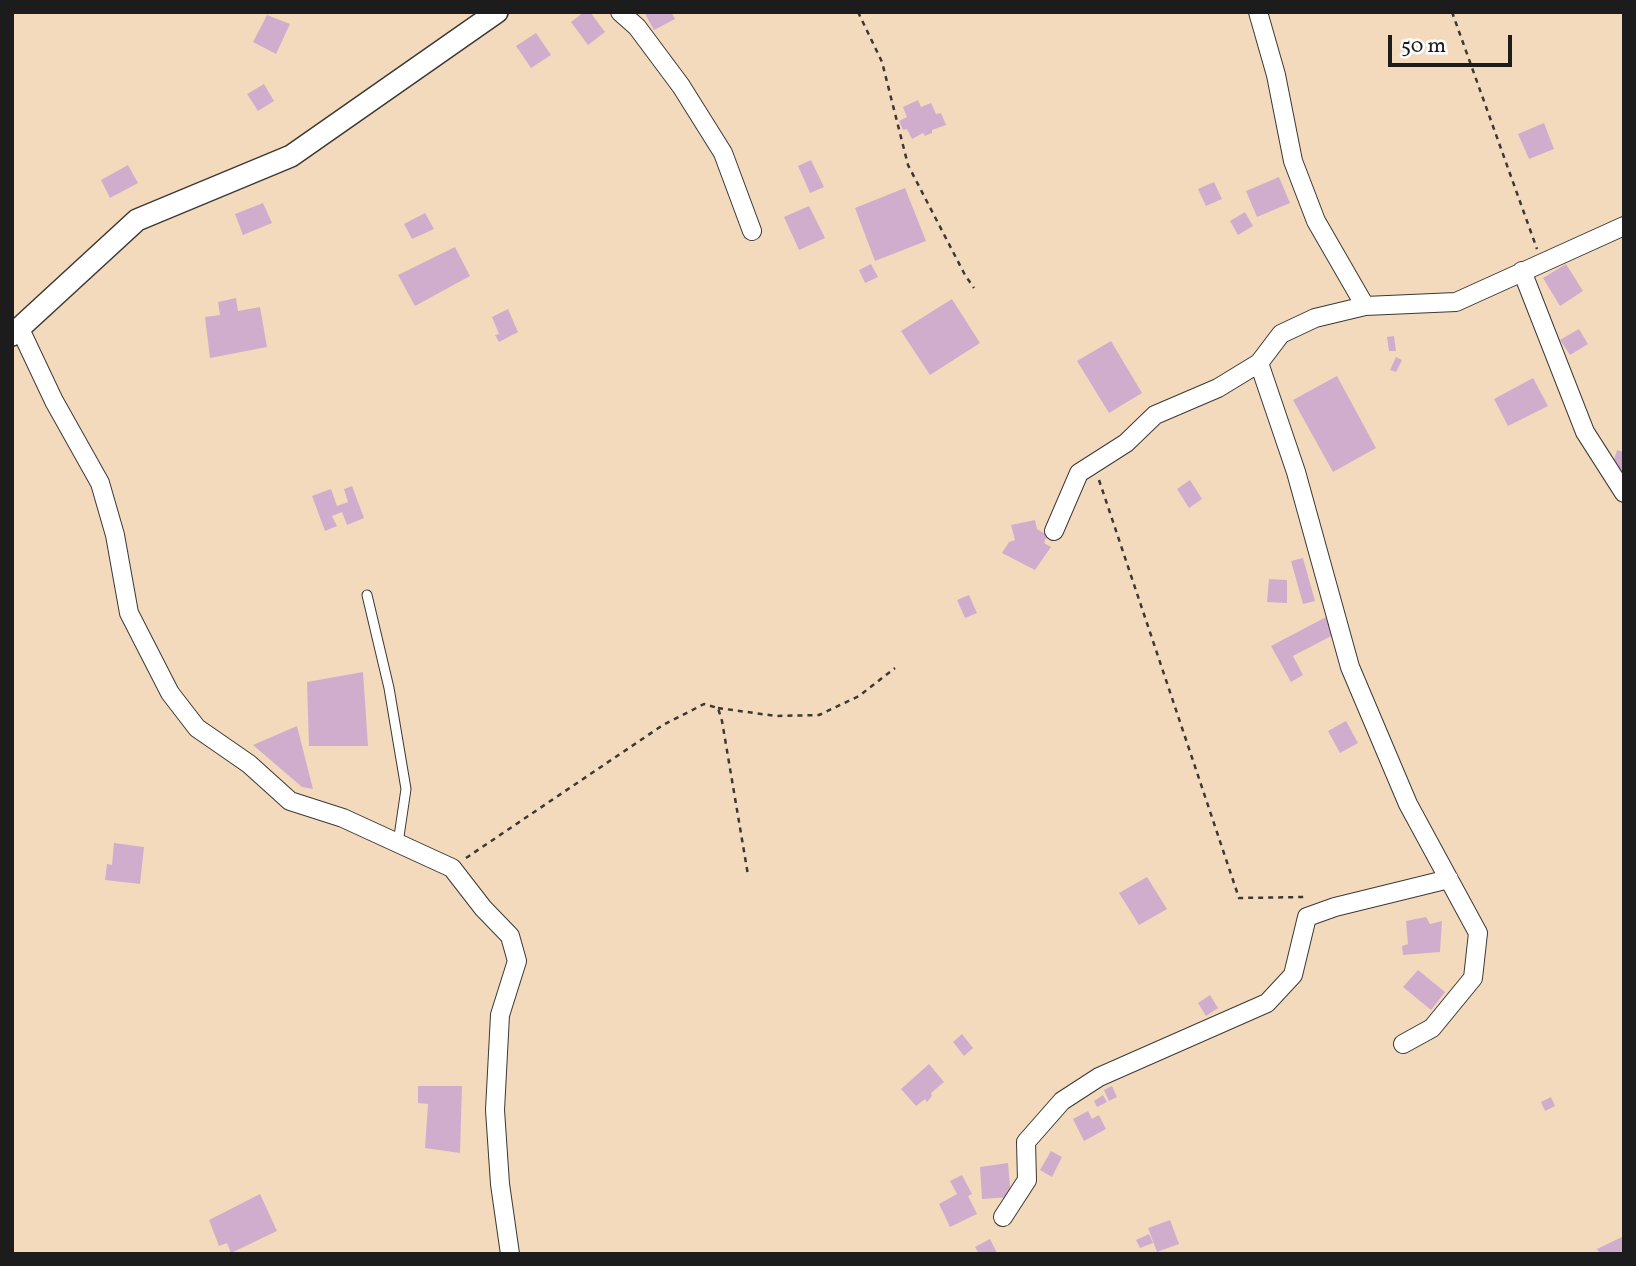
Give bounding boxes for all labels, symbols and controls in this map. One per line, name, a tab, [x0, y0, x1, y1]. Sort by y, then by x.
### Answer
scale bar	[1391, 21, 1515, 65]
text: 50 m	[1401, 32, 1446, 61]

